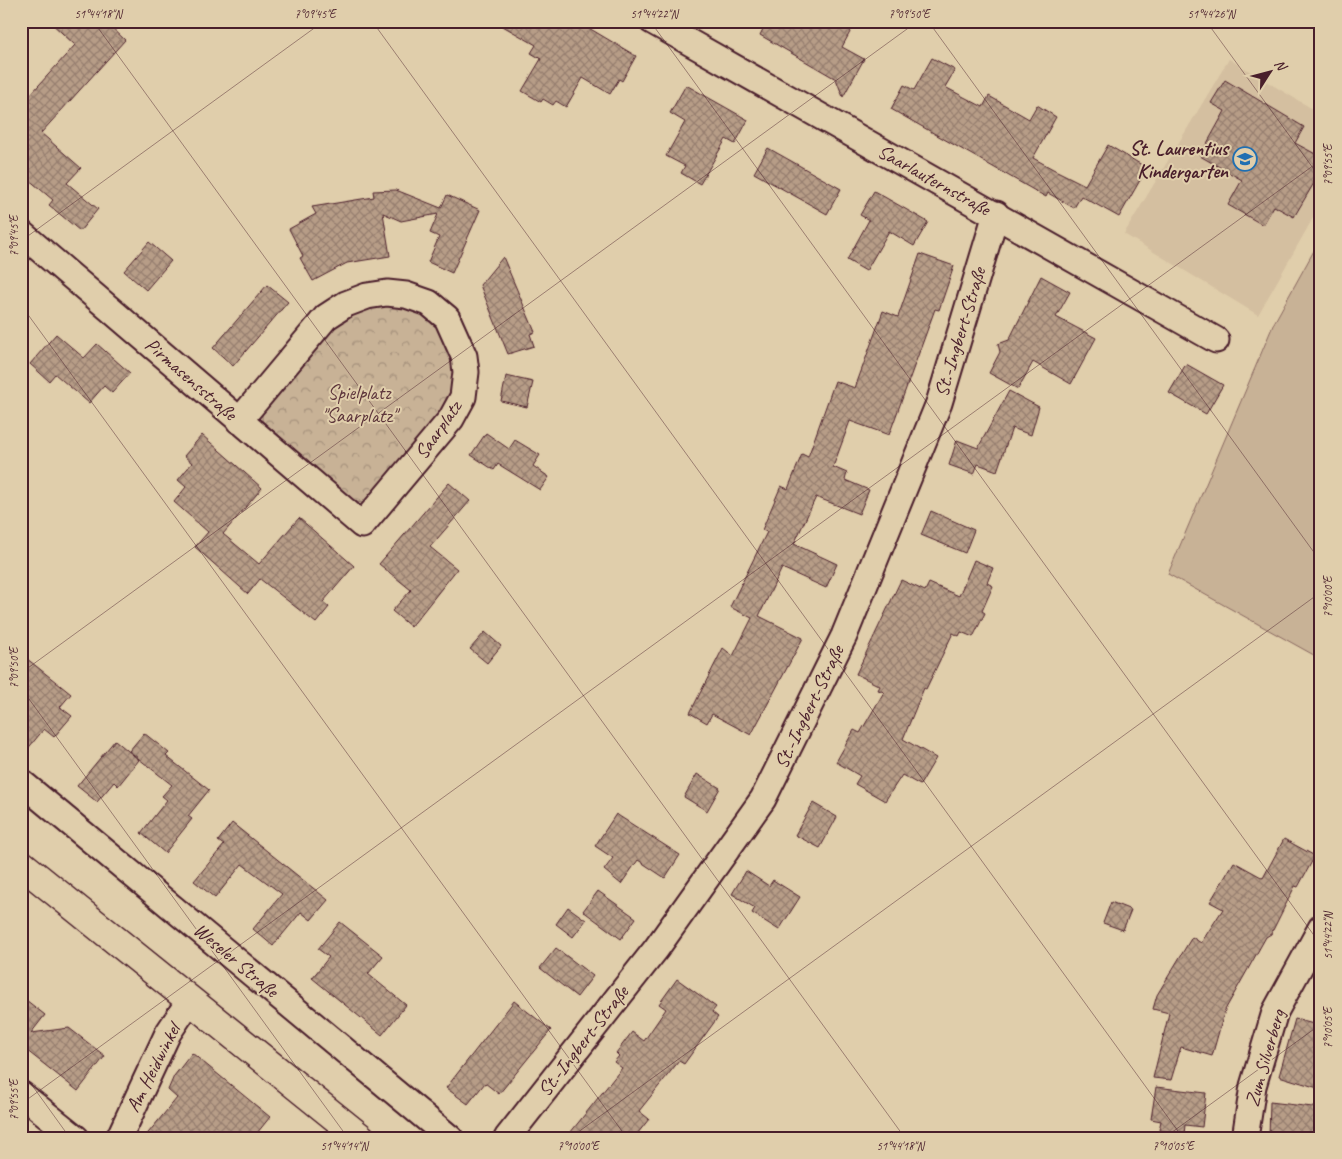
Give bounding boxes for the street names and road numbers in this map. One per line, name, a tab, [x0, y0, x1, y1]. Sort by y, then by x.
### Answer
street label: Saarlauternstraße	[873, 139, 996, 222]
street label: St.-Ingbert-Straße	[928, 263, 992, 400]
street label: Pirmasensstraße	[140, 332, 243, 427]
street label: Saarplatz	[409, 395, 468, 464]
street label: St.-Ingbert-Straße	[768, 640, 850, 773]
street label: Weseler Straße	[188, 917, 285, 1004]
street label: St.-Ingbert-Straße	[532, 979, 635, 1101]
street label: Zum Silverberg	[1239, 1006, 1291, 1109]
street label: Am Heidwinkel	[120, 1016, 188, 1116]

